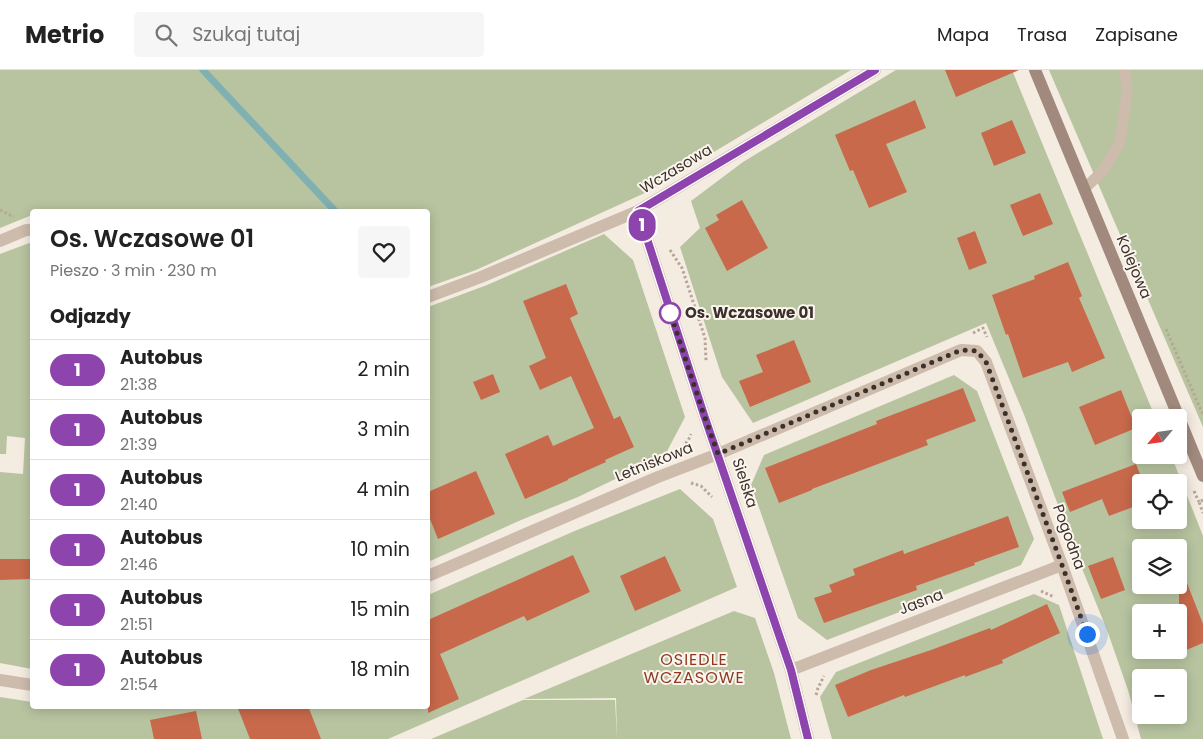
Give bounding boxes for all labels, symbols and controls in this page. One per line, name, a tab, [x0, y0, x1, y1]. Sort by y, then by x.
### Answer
search box	[134, 12, 484, 57]
text: Metrio	[25, 18, 104, 51]
icon: search	[152, 21, 180, 49]
text: Szukaj tutaj	[192, 21, 300, 48]
text: Mapa	[937, 22, 989, 47]
text: Trasa	[1017, 22, 1067, 47]
text: Zapisane	[1095, 22, 1178, 47]
street label: Wczasowa	[636, 139, 716, 198]
line badge: 1	[626, 209, 658, 241]
text: 1	[639, 212, 645, 237]
text: Os. Wczasowe 01	[50, 222, 254, 255]
button: heart	[358, 226, 410, 278]
street label: Kolejowa	[1112, 232, 1157, 302]
text: Pieszo · 3 min · 230 m	[50, 259, 217, 282]
marker: Os. Wczasowe 01	[659, 302, 681, 324]
place label: Os. Wczasowe 01	[685, 302, 814, 323]
text: Odjazdy	[50, 303, 131, 330]
text: Autobus	[120, 344, 203, 371]
text: 2 min	[358, 356, 410, 383]
text: 1	[74, 357, 81, 382]
text: 21:38	[120, 373, 157, 396]
text: Autobus	[120, 404, 203, 431]
north arrow	[1132, 409, 1188, 464]
map controls	[1132, 409, 1187, 724]
text: 3 min	[357, 416, 410, 443]
text: 1	[74, 417, 81, 442]
text: 21:39	[120, 433, 157, 456]
street label: Letniskowa	[612, 436, 696, 487]
street label: Sielska	[728, 455, 763, 510]
text: Autobus	[120, 464, 203, 491]
button: locate	[1132, 474, 1187, 529]
text: 4 min	[357, 476, 410, 503]
text: 1	[74, 477, 81, 502]
text: 21:40	[120, 493, 158, 516]
street label: Pogodna	[1048, 501, 1091, 572]
text: Autobus	[120, 524, 203, 551]
text: 10 min	[351, 536, 410, 563]
text: 1	[74, 537, 81, 562]
button: layers	[1132, 539, 1187, 594]
text: 21:46	[120, 553, 158, 576]
text: Autobus	[120, 584, 203, 611]
street label: Jasna	[896, 584, 946, 620]
text: 15 min	[351, 596, 410, 623]
text: 1	[74, 597, 81, 622]
button: +	[1132, 604, 1187, 659]
text: 21:51	[120, 613, 153, 636]
your location	[1075, 622, 1100, 647]
text: Autobus	[120, 644, 203, 671]
district label: OSIEDLE WCZASOWE	[643, 648, 745, 689]
text: 18 min	[350, 656, 410, 683]
text: 1	[74, 657, 81, 682]
button: −	[1132, 669, 1187, 724]
text: 21:54	[120, 673, 158, 696]

